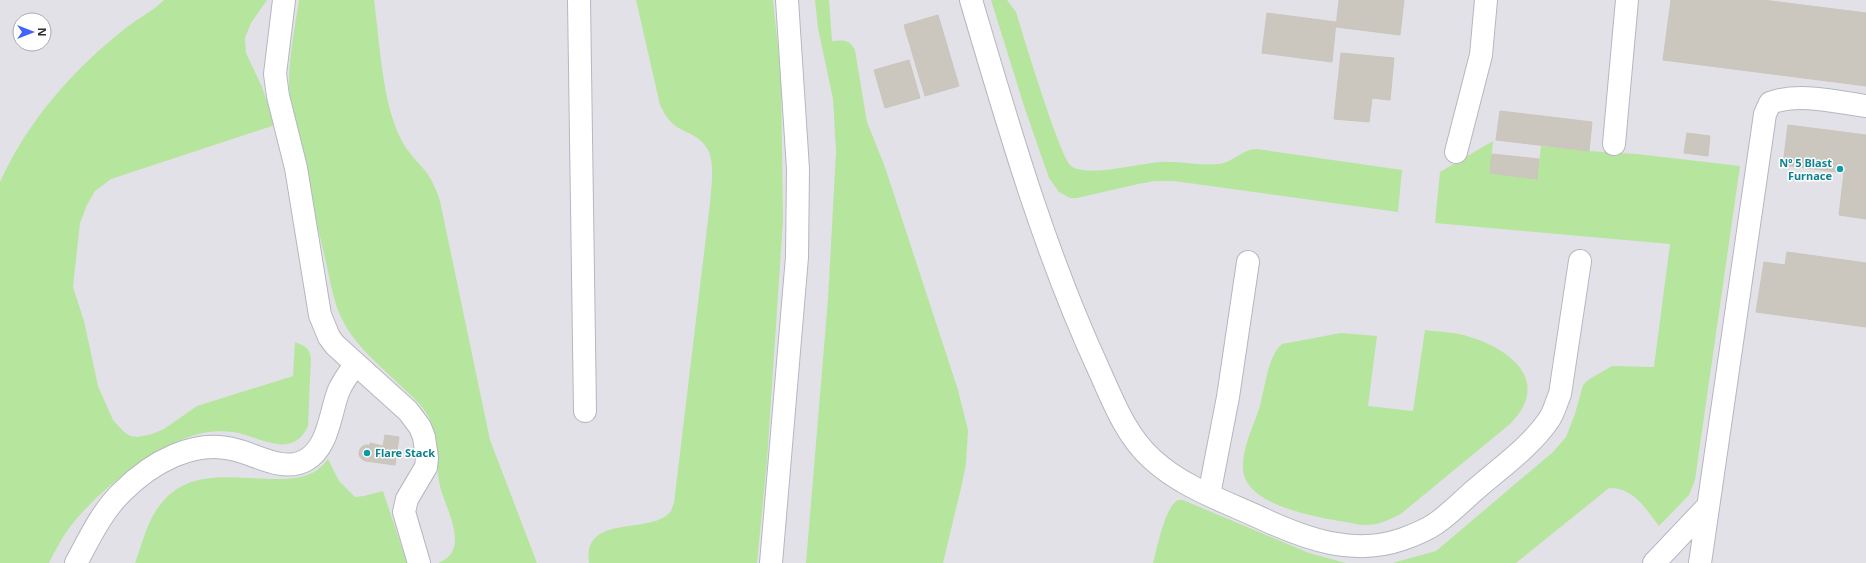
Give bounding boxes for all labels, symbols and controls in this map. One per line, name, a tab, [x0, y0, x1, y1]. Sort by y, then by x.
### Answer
north arrow	[12, 12, 52, 52]
text: N	[35, 28, 50, 36]
place label: Nº 5 Blast Furnace	[1779, 155, 1832, 183]
marker: Nº 5 Blast Furnace	[1835, 164, 1845, 174]
place label: Flare Stack	[375, 445, 435, 460]
marker: Flare Stack	[362, 448, 372, 458]

